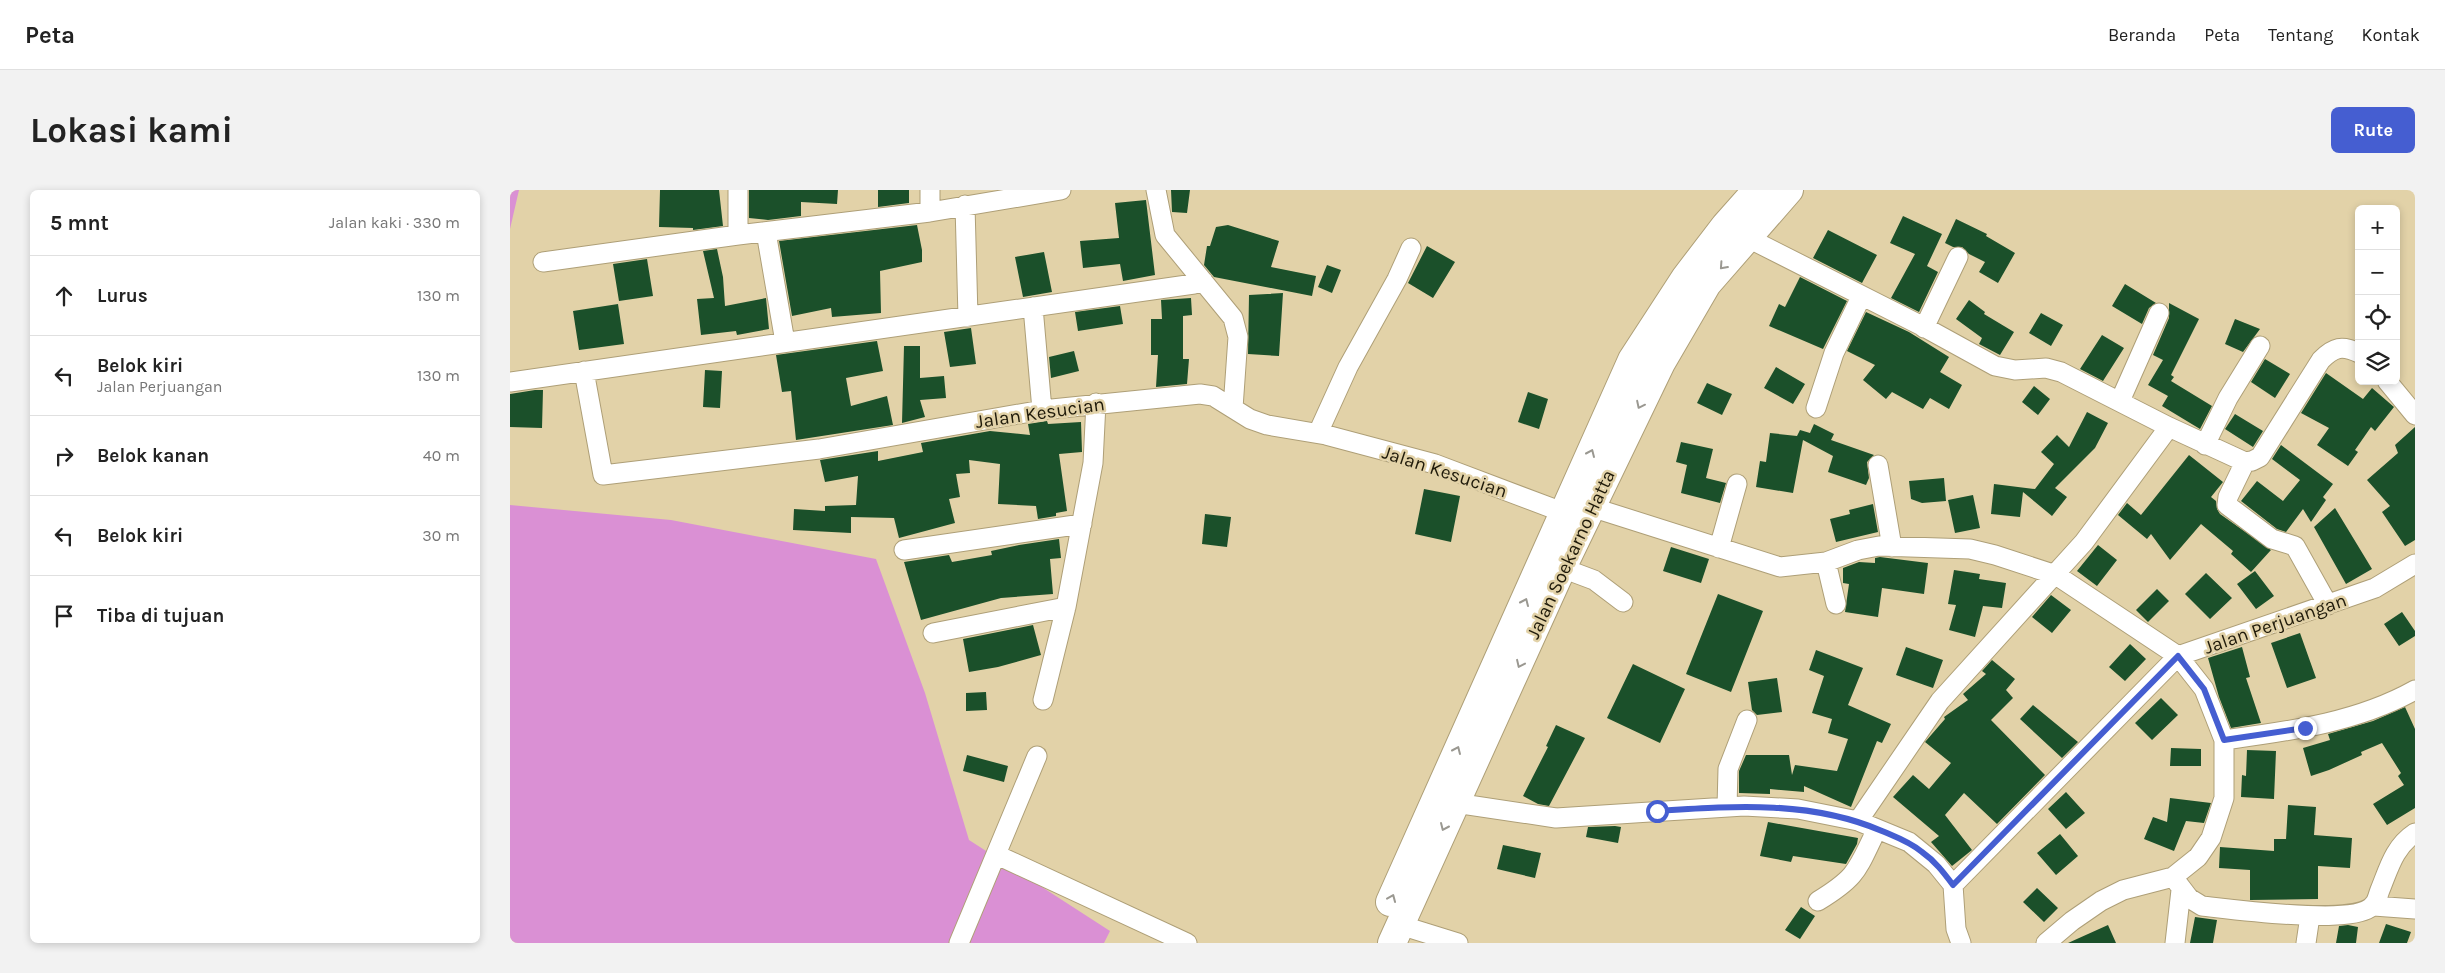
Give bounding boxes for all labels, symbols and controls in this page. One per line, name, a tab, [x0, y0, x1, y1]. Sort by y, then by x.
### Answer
text: Peta	[25, 21, 75, 49]
text: Beranda	[2108, 24, 2176, 46]
text: Peta	[2204, 24, 2240, 46]
text: Tentang	[2268, 24, 2334, 46]
text: Kontak	[2362, 24, 2420, 46]
button: Rute	[2331, 107, 2415, 153]
text: Lokasi kami	[30, 110, 233, 151]
map controls	[2355, 205, 2400, 385]
button: +	[2355, 205, 2400, 250]
text: 5 mnt	[50, 211, 109, 235]
text: Jalan kaki · 330 m	[329, 213, 460, 232]
button: −	[2355, 250, 2400, 295]
one-way arrow	[1720, 261, 1729, 270]
icon: ahead	[50, 282, 78, 310]
text: Lurus	[97, 285, 148, 307]
text: 130 m	[417, 286, 460, 305]
button: locate	[2355, 295, 2400, 340]
button: layers	[2355, 340, 2400, 385]
text: Belok kiri	[97, 355, 183, 377]
icon: left	[50, 362, 78, 390]
text: 130 m	[417, 366, 460, 385]
text: Jalan Perjuangan	[97, 377, 223, 396]
street label: Jalan Kesucian	[974, 393, 1106, 433]
one-way arrow	[1636, 400, 1646, 409]
street label: Jalan Kesucian	[1379, 441, 1510, 503]
icon: right	[50, 442, 78, 470]
text: Belok kanan	[97, 445, 209, 467]
text: 40 m	[423, 446, 460, 465]
one-way arrow	[1585, 449, 1596, 458]
street label: Jalan Soekarno Hatta	[1522, 466, 1620, 642]
icon: left	[50, 522, 78, 550]
text: Belok kiri	[97, 525, 183, 547]
text: 30 m	[422, 526, 460, 545]
street label: Jalan Perjuangan	[2201, 589, 2349, 659]
one-way arrow	[1518, 598, 1529, 607]
icon: arrive	[50, 602, 78, 630]
text: Tiba di tujuan	[97, 605, 224, 627]
one-way arrow	[1516, 659, 1526, 668]
route end	[2294, 717, 2317, 740]
one-way arrow	[1451, 746, 1461, 755]
route start	[1646, 800, 1669, 823]
one-way arrow	[1439, 822, 1450, 831]
one-way arrow	[1385, 894, 1396, 903]

